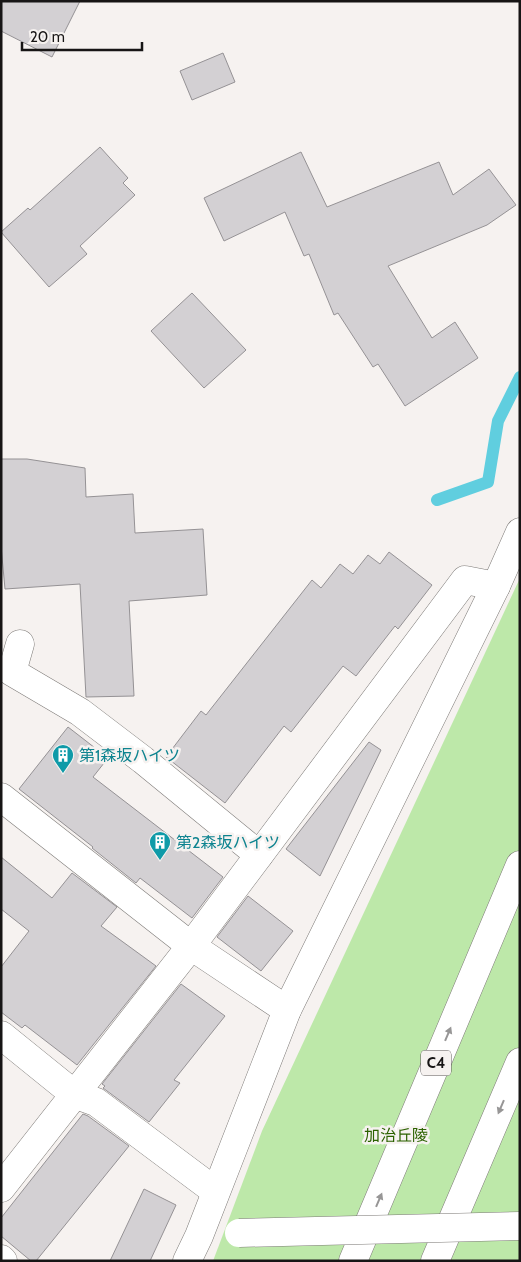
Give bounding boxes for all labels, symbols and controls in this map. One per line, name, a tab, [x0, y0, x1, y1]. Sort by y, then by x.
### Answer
scale bar	[22, 20, 142, 52]
text: 20 m	[30, 28, 65, 46]
building icon: 第1森坂ハイツ	[51, 743, 75, 774]
place label: 第1森坂ハイツ	[79, 746, 180, 765]
building icon: 第2森坂ハイツ	[148, 830, 172, 861]
place label: 第2森坂ハイツ	[176, 833, 280, 852]
one-way arrow	[445, 1027, 453, 1041]
road number: C4	[421, 1050, 451, 1076]
one-way arrow	[496, 1100, 504, 1114]
park label: 加治丘陵	[364, 1126, 428, 1145]
one-way arrow	[375, 1193, 383, 1207]

